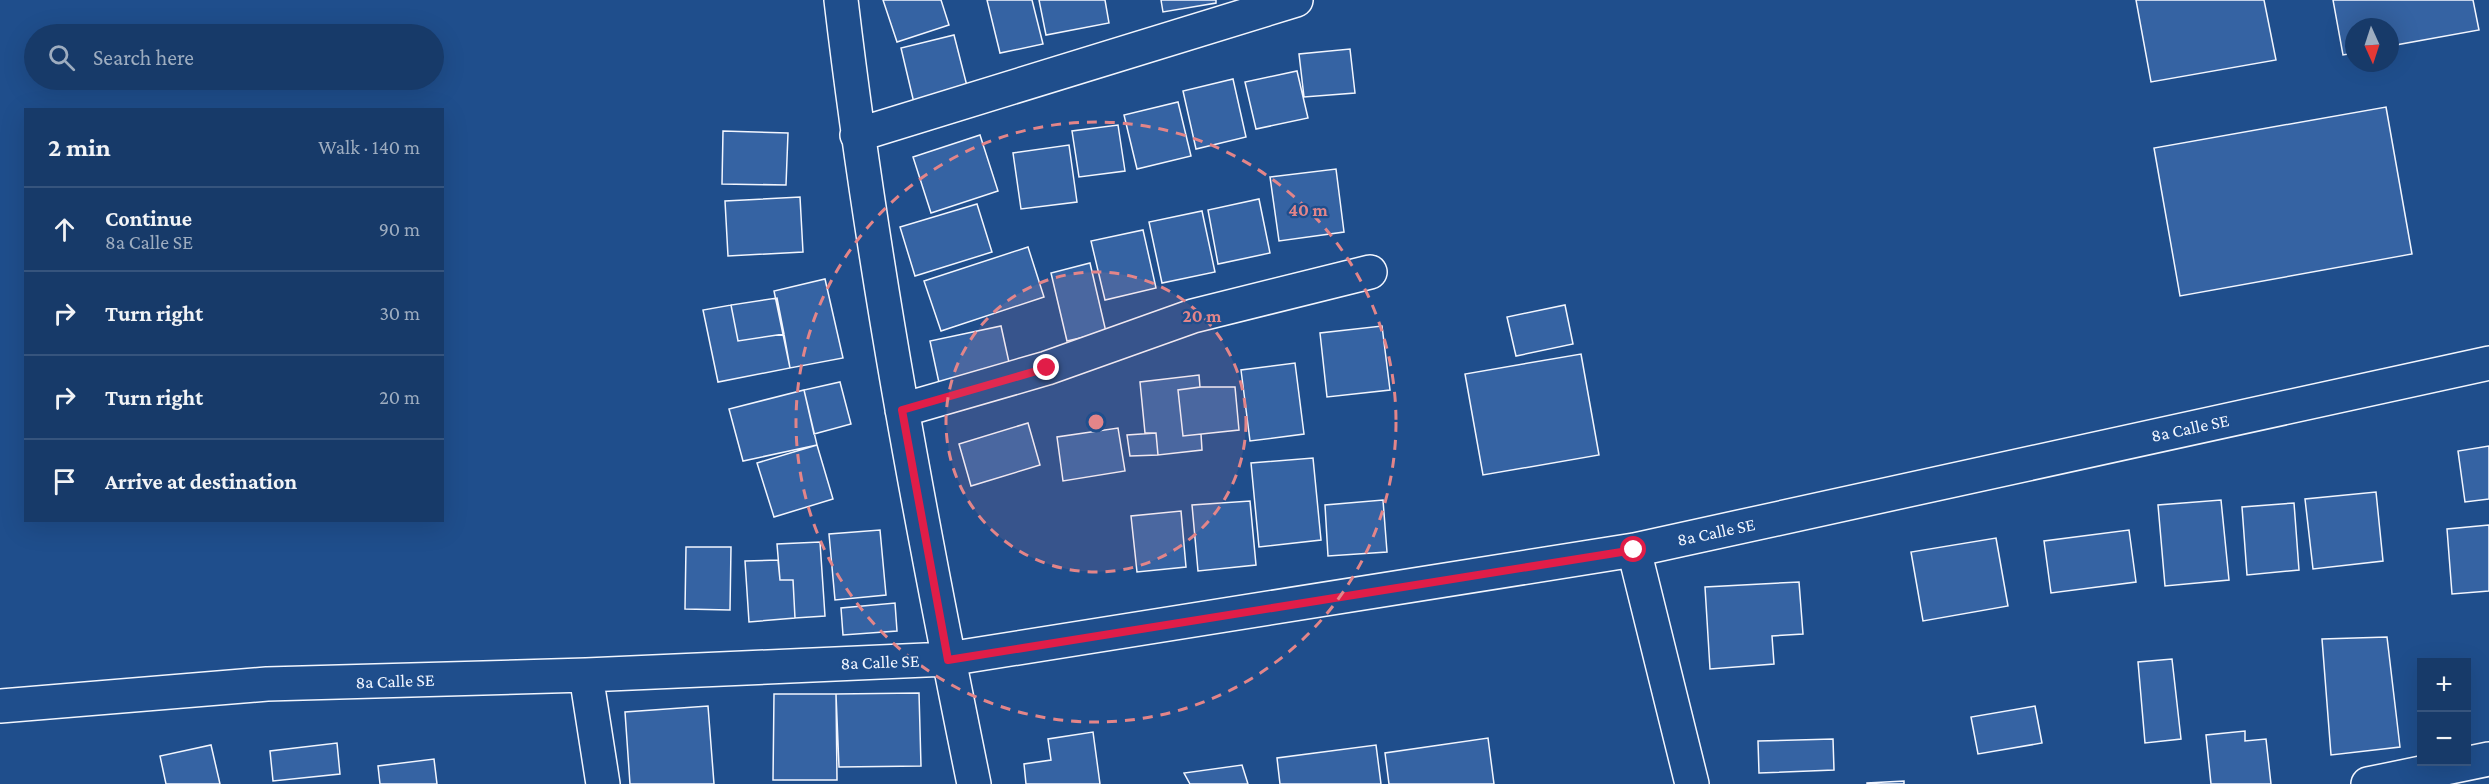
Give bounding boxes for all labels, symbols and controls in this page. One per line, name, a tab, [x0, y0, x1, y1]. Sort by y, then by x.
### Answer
north arrow	[2345, 18, 2399, 72]
search box	[24, 24, 444, 90]
icon: search	[45, 41, 78, 74]
text: Search here	[93, 45, 194, 70]
text: 2 min	[48, 133, 111, 162]
text: Walk · 140 m	[318, 136, 420, 158]
text: 40 m	[1288, 200, 1328, 220]
text: Continue	[105, 206, 192, 231]
icon: ahead	[48, 213, 81, 246]
text: 90 m	[379, 218, 420, 240]
text: 8a Calle SE	[105, 231, 193, 253]
icon: right	[48, 297, 81, 330]
text: Turn right	[105, 301, 203, 326]
text: 30 m	[379, 302, 420, 324]
text: 20 m	[1183, 306, 1222, 326]
route end	[1033, 354, 1059, 380]
icon: right	[48, 381, 81, 414]
text: Turn right	[105, 385, 203, 410]
text: 20 m	[379, 386, 420, 408]
street label: 8a Calle SE	[2149, 410, 2231, 446]
centre of rings	[1086, 412, 1106, 432]
icon: arrive	[48, 465, 81, 498]
text: Arrive at destination	[105, 469, 297, 494]
street label: 8a Calle SE	[1675, 514, 1757, 550]
route start	[1620, 536, 1646, 562]
street label: 8a Calle SE	[840, 651, 920, 673]
map controls	[2417, 658, 2471, 766]
button: +	[2417, 658, 2471, 712]
street label: 8a Calle SE	[355, 670, 435, 692]
button: −	[2417, 712, 2471, 766]

